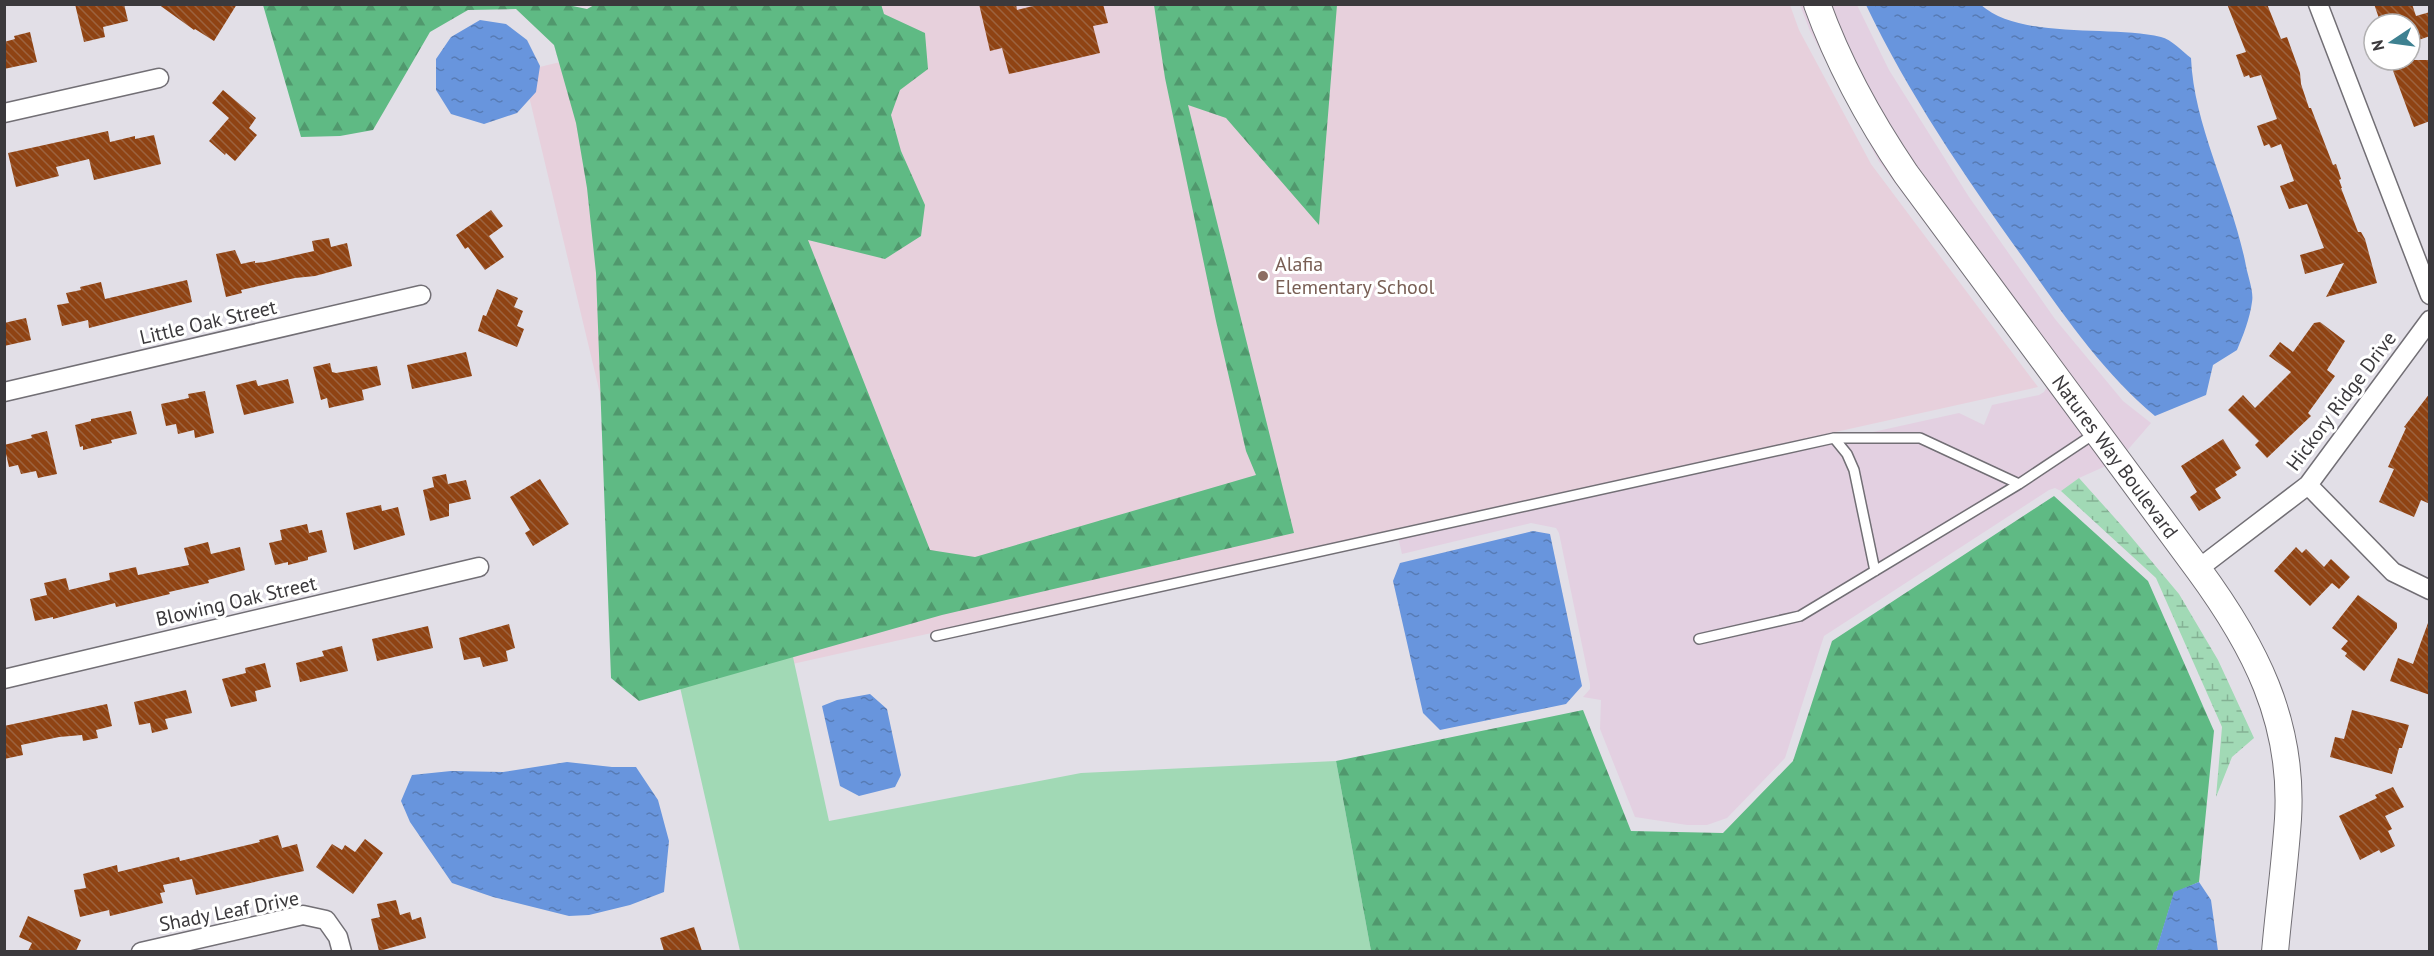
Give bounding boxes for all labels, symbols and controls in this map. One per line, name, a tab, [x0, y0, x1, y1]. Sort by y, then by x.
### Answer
north arrow	[2362, 12, 2422, 72]
text: N	[2366, 38, 2388, 53]
place label: Alafia Elementary School	[1275, 251, 1435, 300]
marker: Alafia Elementary School	[1256, 269, 1270, 283]
street label: Little Oak Street	[137, 294, 279, 350]
street label: Hickory Ridge Drive	[2280, 326, 2402, 476]
street label: Natures Way Boulevard	[2046, 370, 2184, 544]
street label: Blowing Oak Street	[153, 570, 319, 632]
street label: Shady Leaf Drive	[157, 885, 301, 937]

